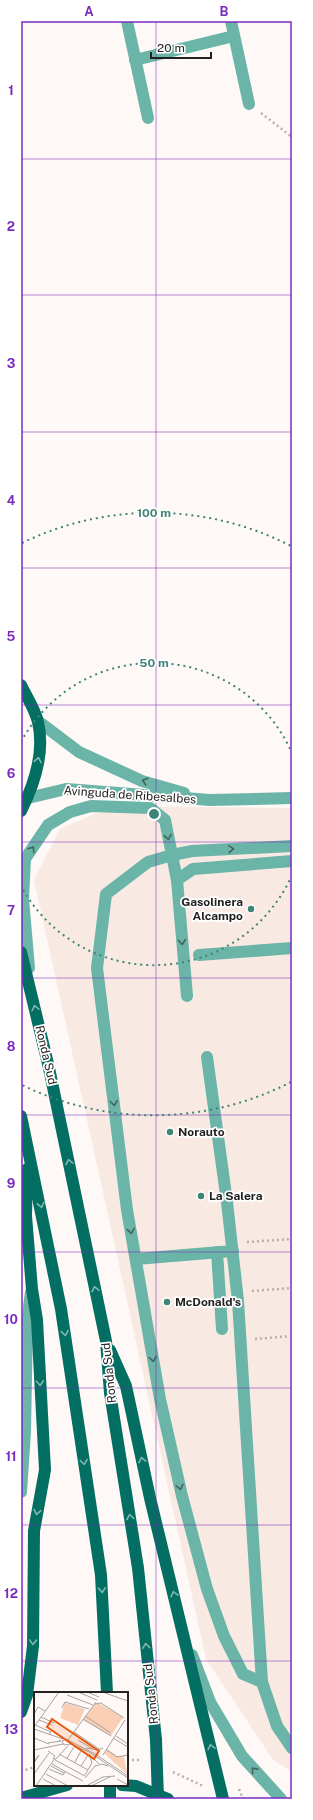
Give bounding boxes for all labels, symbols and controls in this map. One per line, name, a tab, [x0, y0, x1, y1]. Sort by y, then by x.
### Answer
text: A	[84, 4, 94, 19]
text: B	[220, 4, 229, 19]
scale bar	[151, 34, 211, 60]
text: 20 m	[157, 41, 185, 55]
text: 1	[8, 83, 14, 98]
text: 2	[7, 219, 15, 234]
text: 3	[7, 356, 16, 371]
text: 4	[7, 493, 16, 508]
text: 100 m	[137, 506, 171, 520]
text: 5	[7, 629, 16, 644]
text: 50 m	[139, 656, 169, 670]
one-way arrow	[34, 757, 42, 764]
text: 6	[7, 766, 16, 781]
one-way arrow	[142, 778, 149, 786]
street label: Avinguda de Ribesalbes	[63, 783, 197, 807]
centre of rings	[147, 807, 161, 821]
one-way arrow	[164, 834, 172, 841]
one-way arrow	[228, 845, 234, 854]
one-way arrow	[27, 846, 34, 853]
place label: Gasolinera Alcampo	[181, 895, 243, 923]
text: 7	[7, 903, 15, 918]
marker: Gasolinera Alcampo	[246, 904, 256, 914]
one-way arrow	[177, 939, 186, 945]
one-way arrow	[32, 1004, 40, 1011]
street label: Ronda Sud	[32, 1024, 60, 1086]
text: 8	[7, 1039, 16, 1054]
one-way arrow	[109, 1099, 118, 1106]
place label: Norauto	[178, 1125, 225, 1139]
marker: Norauto	[165, 1127, 175, 1137]
one-way arrow	[65, 1159, 73, 1165]
text: 9	[7, 1176, 15, 1191]
place label: La Salera	[209, 1189, 263, 1203]
marker: La Salera	[196, 1191, 206, 1201]
one-way arrow	[36, 1202, 44, 1209]
one-way arrow	[126, 1228, 135, 1234]
one-way arrow	[92, 1286, 100, 1292]
place label: McDonald's	[175, 1295, 241, 1309]
marker: McDonald's	[162, 1297, 172, 1307]
text: 10	[4, 1312, 18, 1327]
one-way arrow	[60, 1330, 69, 1336]
street label: Ronda Sud	[99, 1342, 119, 1404]
one-way arrow	[148, 1356, 157, 1363]
one-way arrow	[36, 1380, 45, 1386]
text: 11	[5, 1449, 17, 1464]
one-way arrow	[138, 1457, 146, 1464]
one-way arrow	[79, 1459, 88, 1465]
one-way arrow	[175, 1483, 183, 1490]
one-way arrow	[33, 1509, 42, 1515]
one-way arrow	[126, 1514, 135, 1520]
text: 12	[4, 1586, 18, 1601]
one-way arrow	[98, 1587, 106, 1593]
one-way arrow	[170, 1591, 179, 1598]
one-way arrow	[29, 1639, 37, 1645]
one-way arrow	[142, 1643, 151, 1649]
street label: Ronda Sud	[141, 1663, 161, 1725]
inset map	[34, 1692, 128, 1786]
text: 13	[4, 1722, 18, 1737]
one-way arrow	[207, 1744, 215, 1751]
one-way arrow	[252, 1768, 259, 1775]

